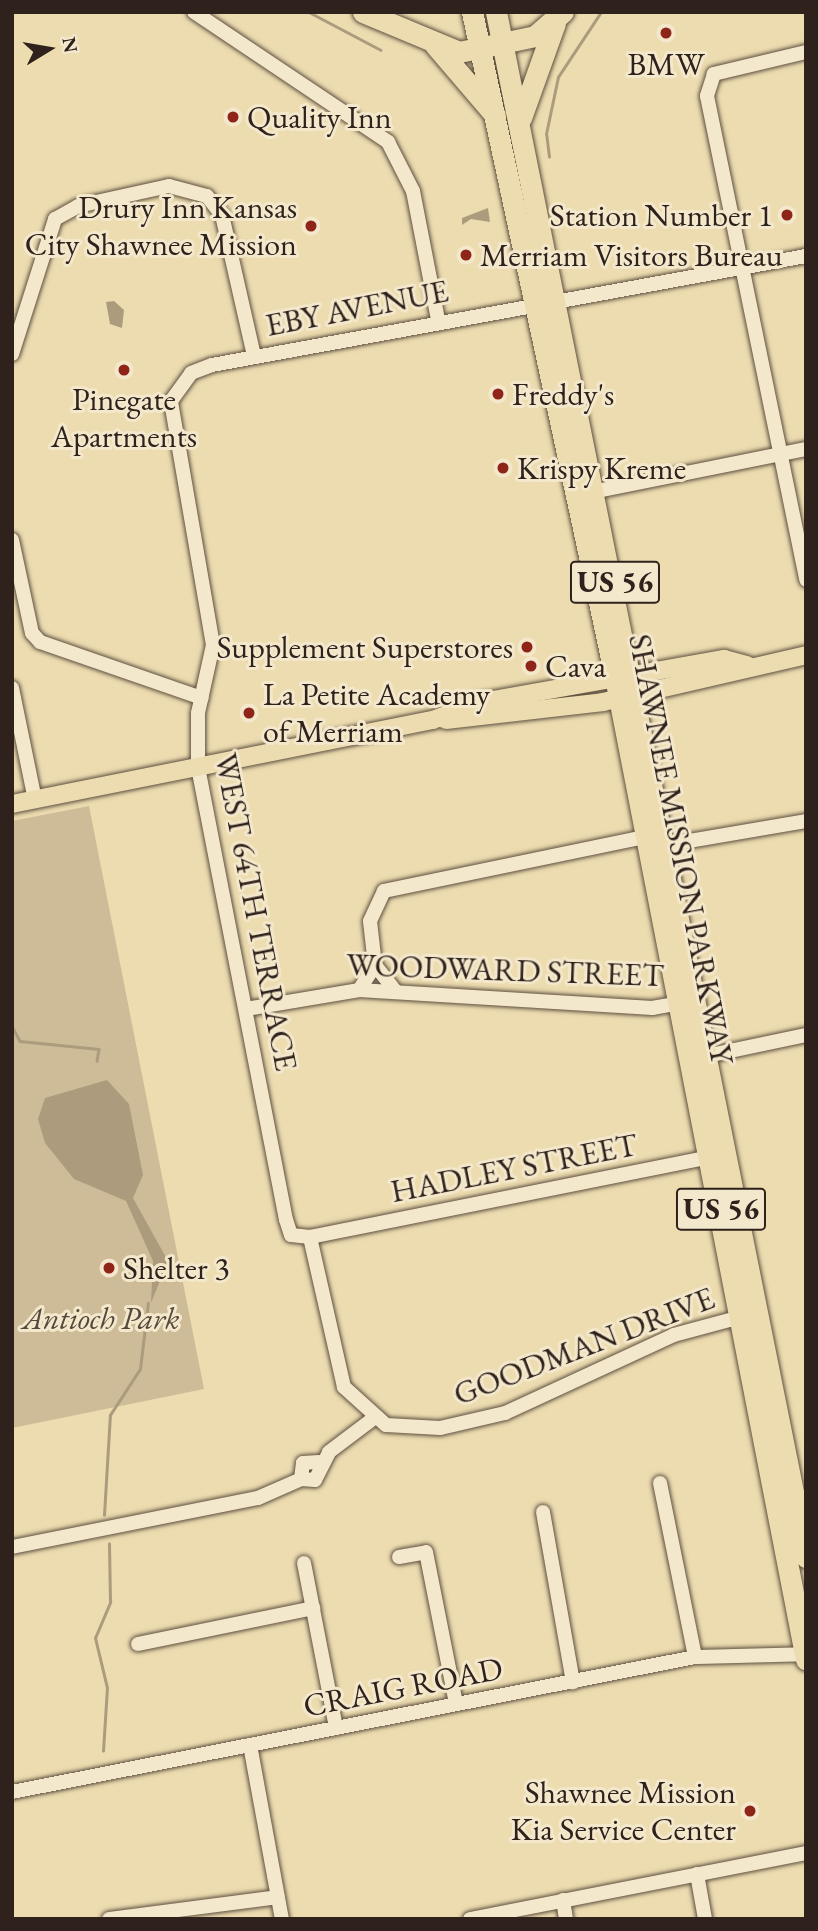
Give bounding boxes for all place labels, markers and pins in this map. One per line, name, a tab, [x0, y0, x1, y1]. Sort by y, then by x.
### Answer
marker: BMW	[658, 25, 674, 41]
place label: BMW	[628, 45, 704, 83]
place label: Quality Inn	[247, 98, 392, 136]
marker: Quality Inn	[225, 109, 241, 125]
place label: Drury Inn Kansas City Shawnee Mission	[25, 189, 297, 264]
place label: Station Number 1	[550, 196, 773, 234]
marker: Station Number 1	[779, 207, 795, 223]
marker: Drury Inn Kansas City Shawnee Mission	[303, 218, 319, 234]
place label: Merriam Visitors Bureau	[480, 236, 783, 274]
marker: Merriam Visitors Bureau	[458, 247, 474, 263]
marker: Pinegate Apartments	[116, 362, 132, 378]
place label: Freddy's	[512, 375, 614, 413]
place label: Pinegate Apartments	[51, 381, 197, 456]
marker: Freddy's	[490, 386, 506, 402]
place label: Krispy Kreme	[517, 449, 686, 487]
marker: Krispy Kreme	[495, 460, 511, 476]
place label: Supplement Superstores	[216, 628, 513, 666]
marker: Supplement Superstores	[519, 639, 535, 655]
place label: Cava	[545, 647, 606, 685]
marker: Cava	[523, 658, 539, 674]
place label: La Petite Academy of Merriam	[263, 676, 490, 751]
marker: La Petite Academy of Merriam	[241, 705, 257, 721]
place label: Shelter 3	[123, 1249, 229, 1287]
marker: Shelter 3	[101, 1260, 117, 1276]
place label: Shawnee Mission Kia Service Center	[511, 1774, 736, 1849]
marker: Shawnee Mission Kia Service Center	[742, 1803, 758, 1819]

